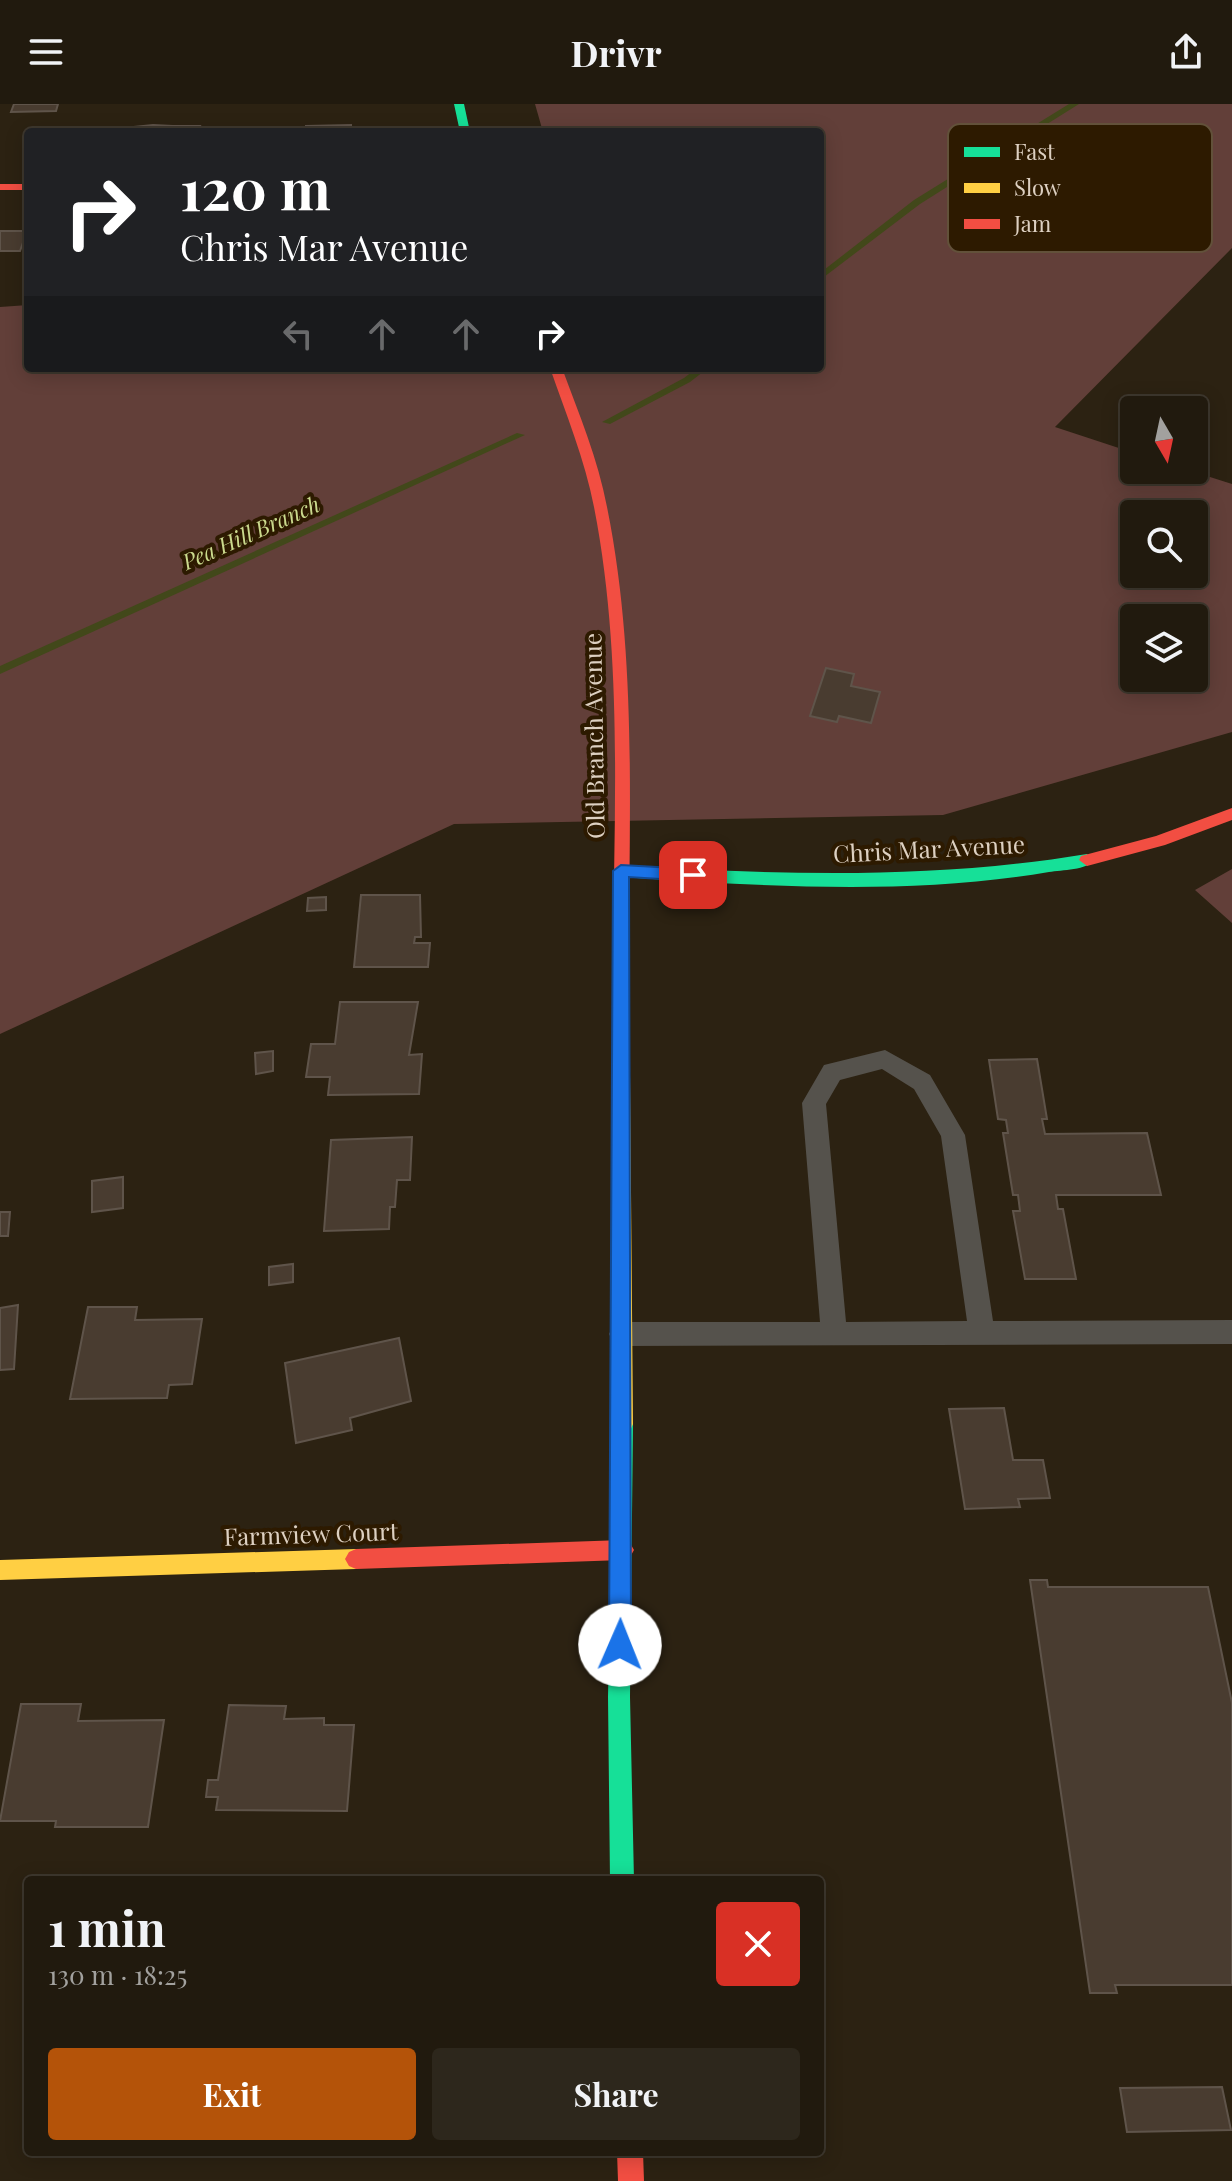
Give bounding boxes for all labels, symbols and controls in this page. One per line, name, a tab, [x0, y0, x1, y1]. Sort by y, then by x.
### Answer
text: Drivr	[570, 28, 662, 76]
icon: menu	[24, 30, 68, 74]
icon: share	[1164, 30, 1208, 74]
legend	[948, 124, 1212, 252]
text: Fast	[1014, 136, 1056, 166]
text: 120 m	[180, 150, 331, 225]
icon: right	[48, 160, 152, 264]
text: Slow	[1014, 172, 1061, 202]
text: Jam	[1013, 208, 1052, 238]
text: Chris Mar Avenue	[180, 222, 468, 270]
icon: left	[276, 312, 320, 356]
icon: ahead	[360, 312, 404, 356]
icon: ahead	[444, 312, 488, 356]
icon: right	[528, 312, 572, 356]
north arrow	[1120, 396, 1208, 484]
map controls	[1120, 396, 1208, 692]
water label: Pea Hill Branch	[176, 488, 324, 576]
button: search	[1120, 500, 1208, 588]
button: layers	[1120, 604, 1208, 692]
street label: Old Branch Avenue	[575, 633, 611, 839]
street label: Chris Mar Avenue	[832, 827, 1026, 869]
pin	[659, 841, 727, 909]
icon: arrive	[671, 853, 715, 897]
street label: Farmview Court	[223, 1514, 399, 1552]
position arrow	[578, 1603, 662, 1687]
text: 1 min	[48, 1895, 166, 1959]
button: close	[716, 1902, 800, 1986]
text: 130 m · 18:25	[48, 1957, 187, 1992]
button: Exit	[48, 2048, 416, 2140]
button: Share	[432, 2048, 800, 2140]

